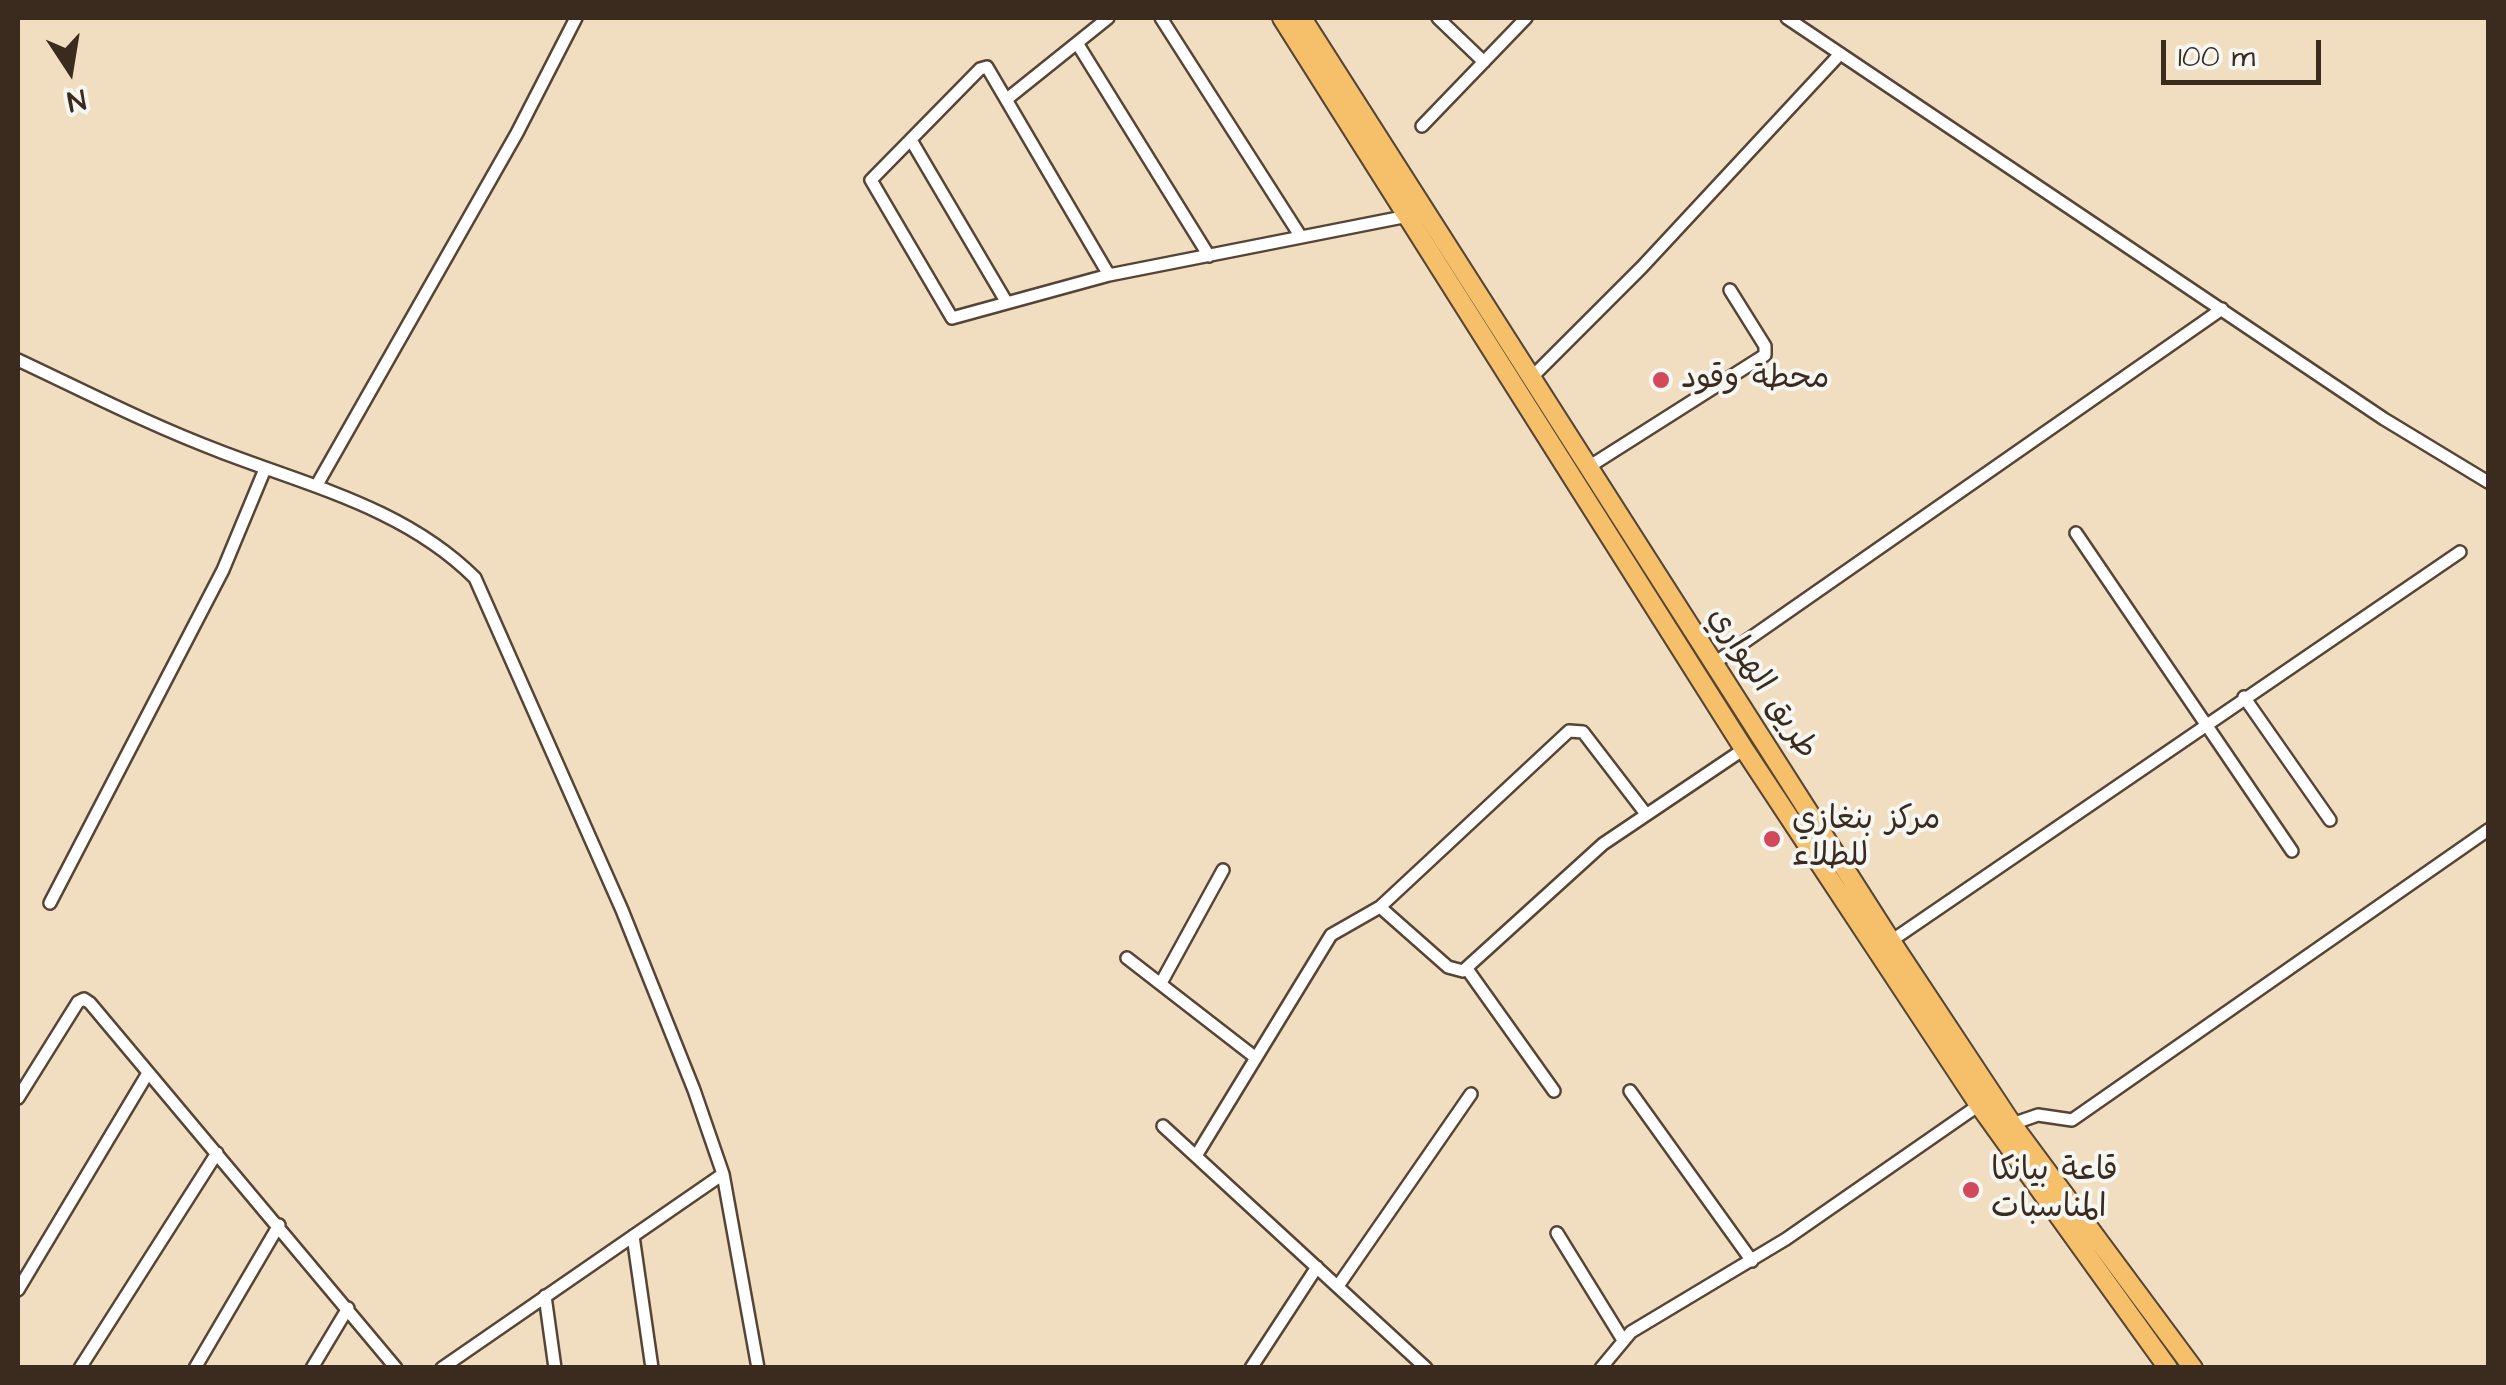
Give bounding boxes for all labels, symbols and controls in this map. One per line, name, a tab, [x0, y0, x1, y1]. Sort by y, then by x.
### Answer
north arrow	[20, 20, 120, 120]
scale bar	[2166, 20, 2326, 82]
text: 100 m	[2178, 36, 2255, 78]
text: N	[64, 79, 89, 121]
place label: محطة وقود	[1681, 361, 1829, 399]
marker: محطة وقود	[1650, 369, 1672, 391]
street label: طريق الهواري	[1698, 601, 1824, 767]
place label: مركز بنغازي للطلاء	[1792, 802, 1940, 877]
marker: مركز بنغازي للطلاء	[1761, 828, 1783, 850]
place label: قاعة بيانكا المناسبات	[1991, 1153, 2118, 1228]
marker: قاعة بيانكا المناسبات	[1960, 1179, 1982, 1201]

